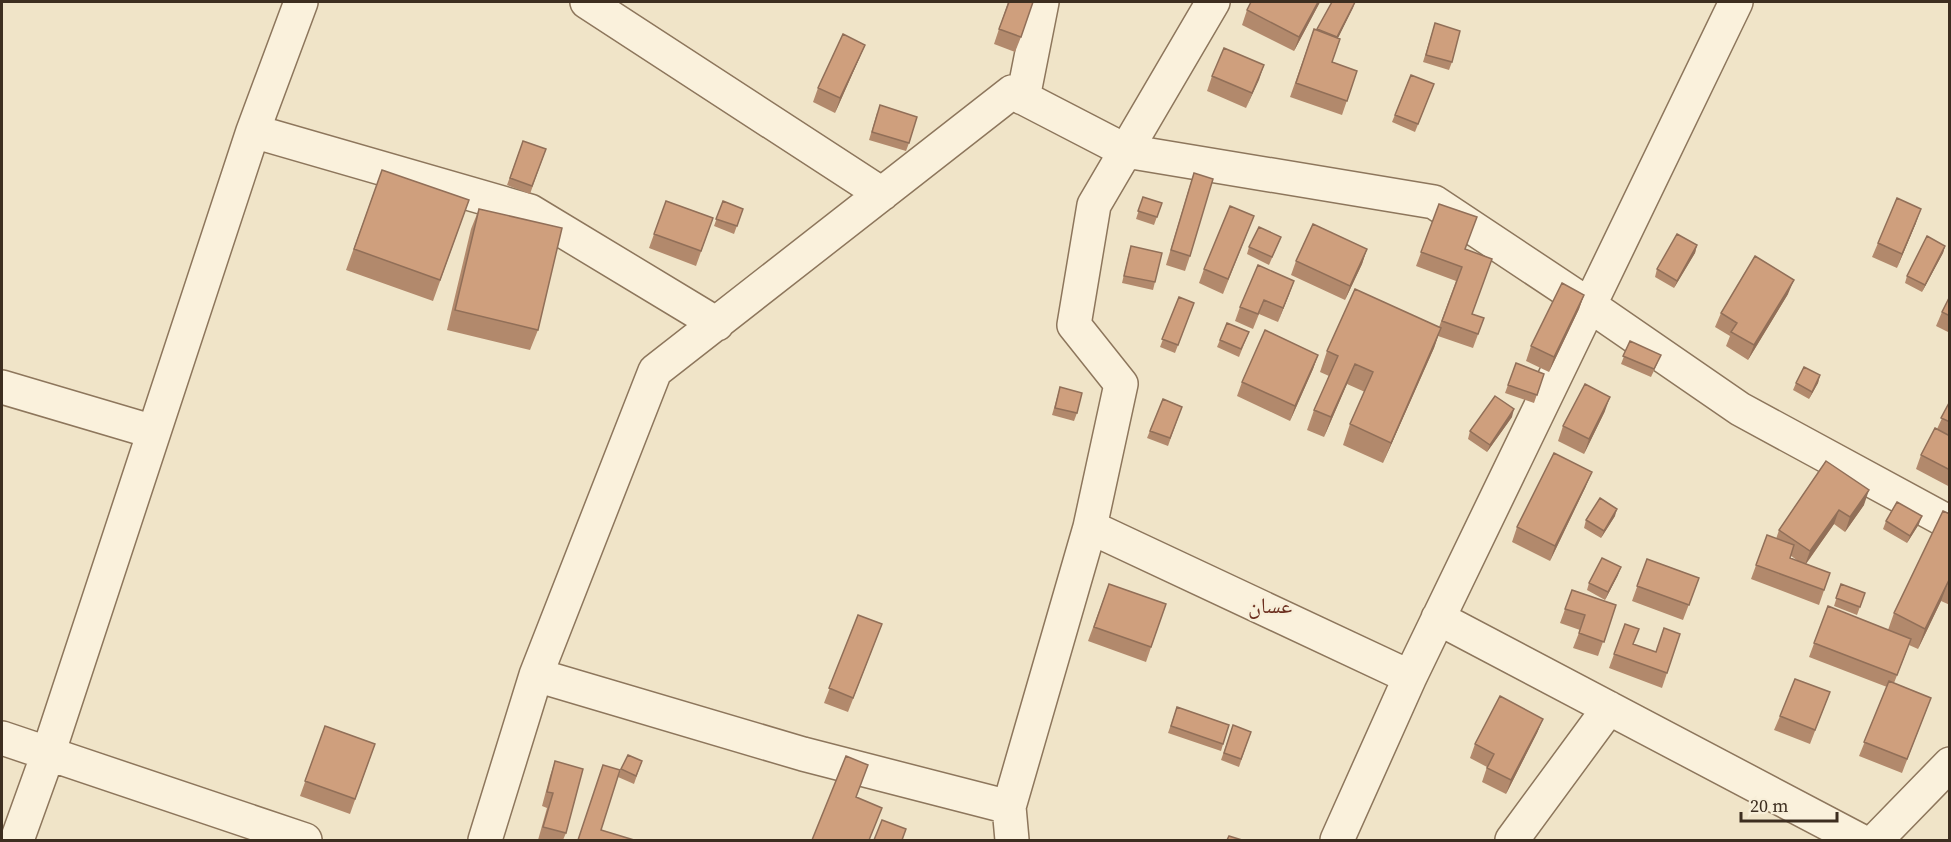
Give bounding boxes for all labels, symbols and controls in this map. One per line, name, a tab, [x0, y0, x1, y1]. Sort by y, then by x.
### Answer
district label: عسان	[1248, 590, 1292, 620]
scale bar	[1741, 785, 1837, 823]
text: 20 m	[1750, 793, 1788, 818]

